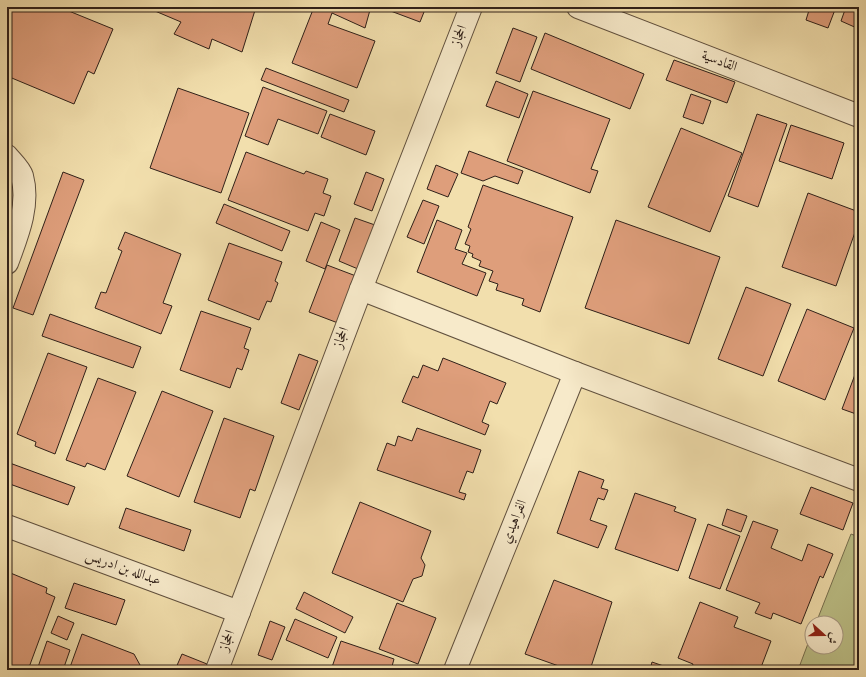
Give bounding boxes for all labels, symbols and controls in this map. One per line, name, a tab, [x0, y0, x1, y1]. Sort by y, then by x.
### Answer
street label: الحجاز	[446, 23, 473, 51]
street label: القادسية	[698, 46, 740, 78]
street label: الحجاز	[328, 325, 355, 353]
street label: الفراهيدي	[497, 497, 533, 547]
street label: عبدالله بن ادريس	[82, 546, 164, 592]
north arrow	[804, 615, 844, 655]
street label: الحجاز	[214, 628, 241, 656]
text: ش	[823, 630, 842, 646]

